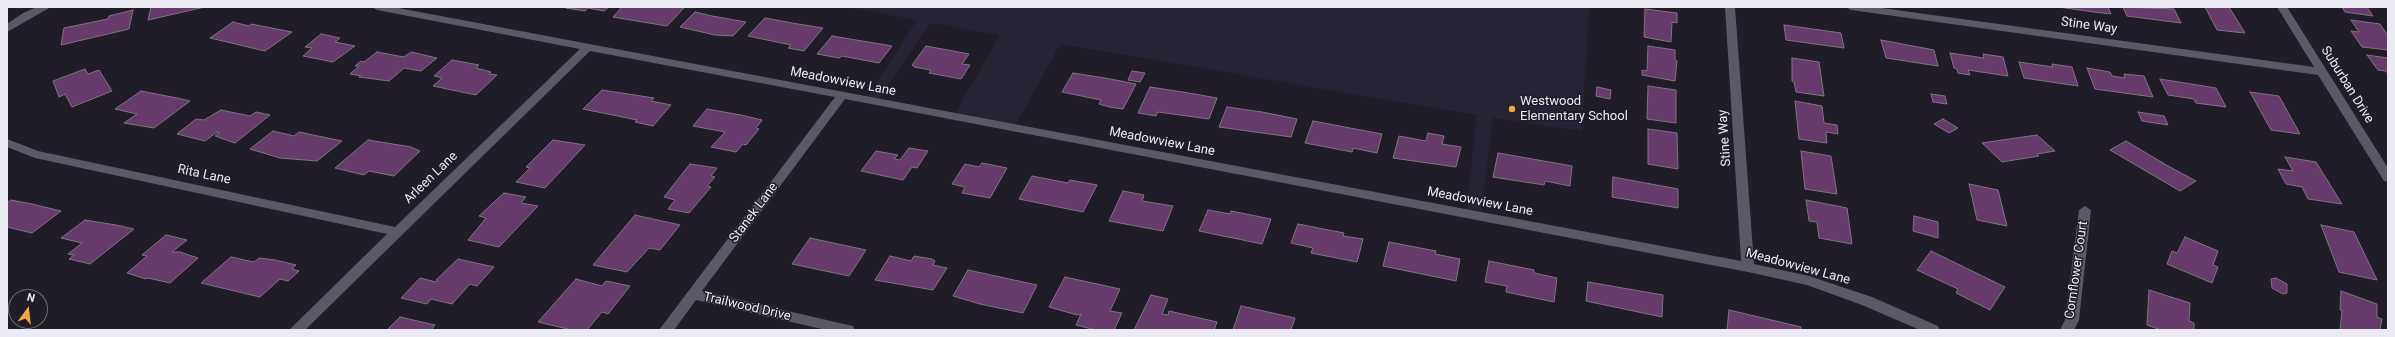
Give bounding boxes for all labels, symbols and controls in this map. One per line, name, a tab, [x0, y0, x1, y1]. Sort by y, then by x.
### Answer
street label: Stine Way	[2060, 14, 2118, 38]
street label: Suburban Drive	[2317, 44, 2377, 126]
street label: Meadowview Lane	[789, 64, 897, 100]
place label: Westwood Elementary School	[1520, 94, 1628, 125]
marker: Westwood Elementary School	[1507, 104, 1517, 114]
street label: Stine Way	[1715, 109, 1735, 167]
street label: Meadowview Lane	[1108, 124, 1216, 160]
street label: Arleen Lane	[401, 149, 461, 207]
street label: Rita Lane	[176, 162, 232, 188]
street label: Stanek Lane	[726, 180, 782, 246]
street label: Meadowview Lane	[1426, 184, 1534, 220]
street label: Cornflower Court	[2062, 220, 2092, 320]
street label: Meadowview Lane	[1744, 246, 1852, 288]
north arrow	[8, 289, 48, 329]
street label: Trailwood Drive	[702, 289, 792, 325]
text: N	[26, 291, 36, 305]

